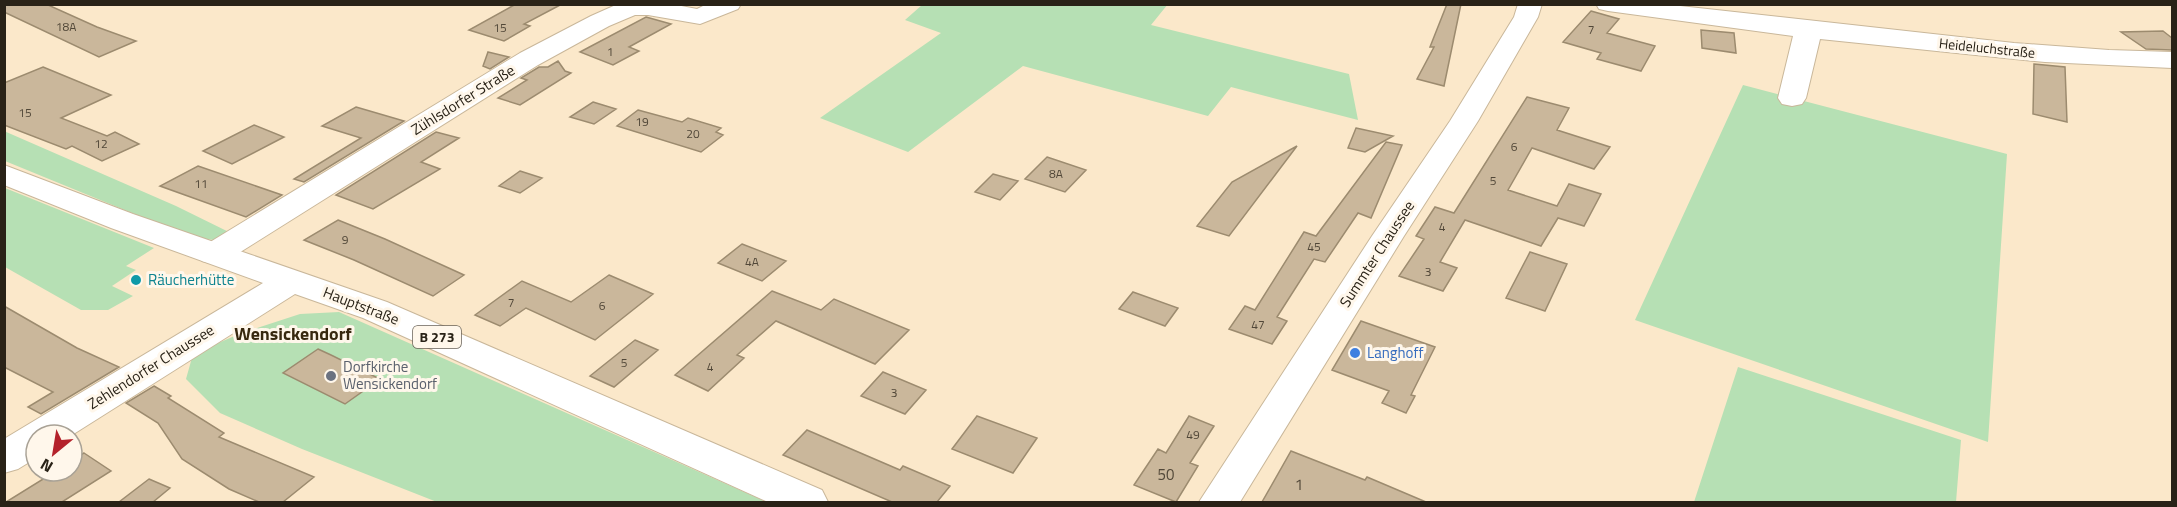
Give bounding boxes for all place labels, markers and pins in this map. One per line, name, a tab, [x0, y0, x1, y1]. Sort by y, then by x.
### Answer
place label: Räucherhütte	[148, 268, 234, 291]
marker: Räucherhütte	[129, 273, 143, 287]
place label: Langhoff	[1367, 341, 1423, 364]
marker: Langhoff	[1348, 346, 1362, 360]
place label: Dorfkirche Wensickendorf	[343, 355, 437, 395]
marker: Dorfkirche Wensickendorf	[324, 369, 338, 383]

